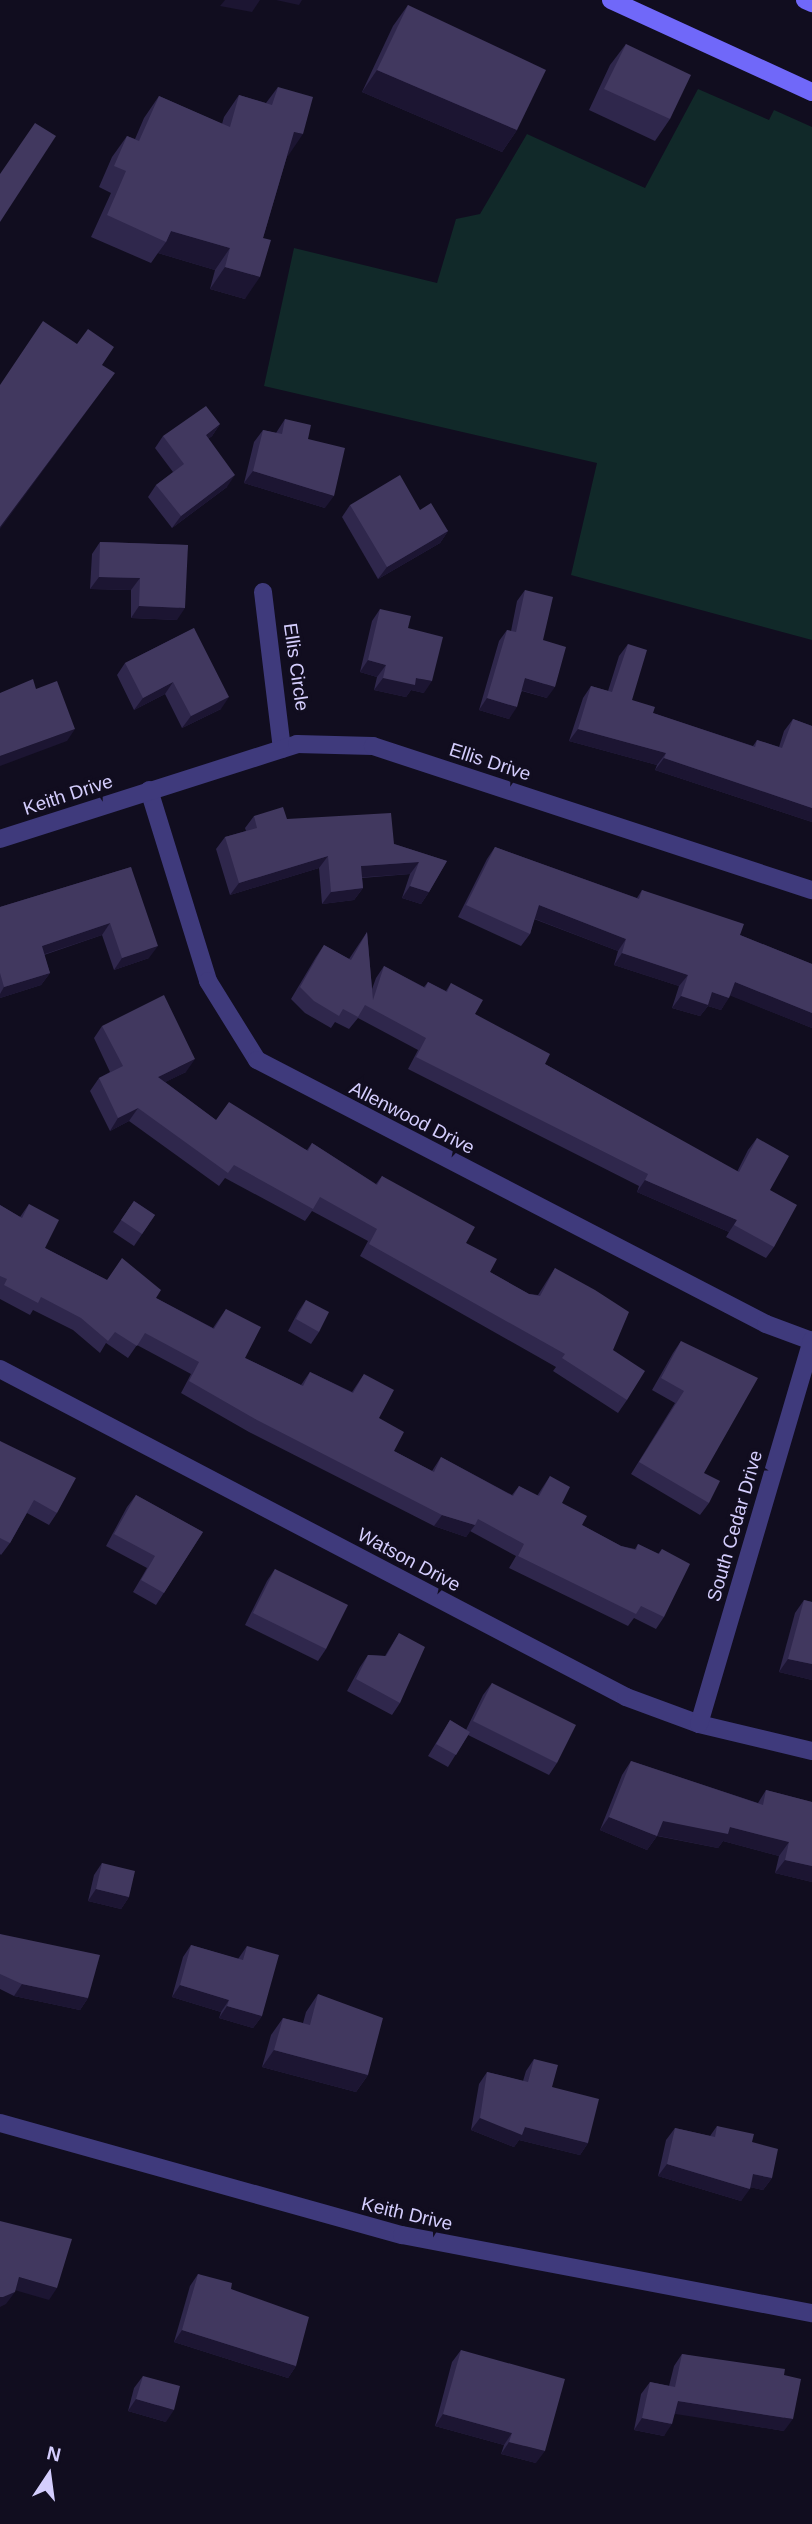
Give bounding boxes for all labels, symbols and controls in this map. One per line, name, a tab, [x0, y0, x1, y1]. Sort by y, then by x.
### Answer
street label: Ellis Circle	[279, 622, 313, 712]
street label: Ellis Drive	[446, 738, 534, 786]
street label: Keith Drive	[20, 770, 116, 820]
street label: Allenwood Drive	[346, 1077, 478, 1159]
street label: South Cedar Drive	[703, 1448, 767, 1604]
street label: Watson Drive	[354, 1523, 464, 1597]
street label: Keith Drive	[359, 2192, 455, 2236]
north arrow	[14, 2440, 84, 2510]
text: N	[45, 2442, 63, 2466]

